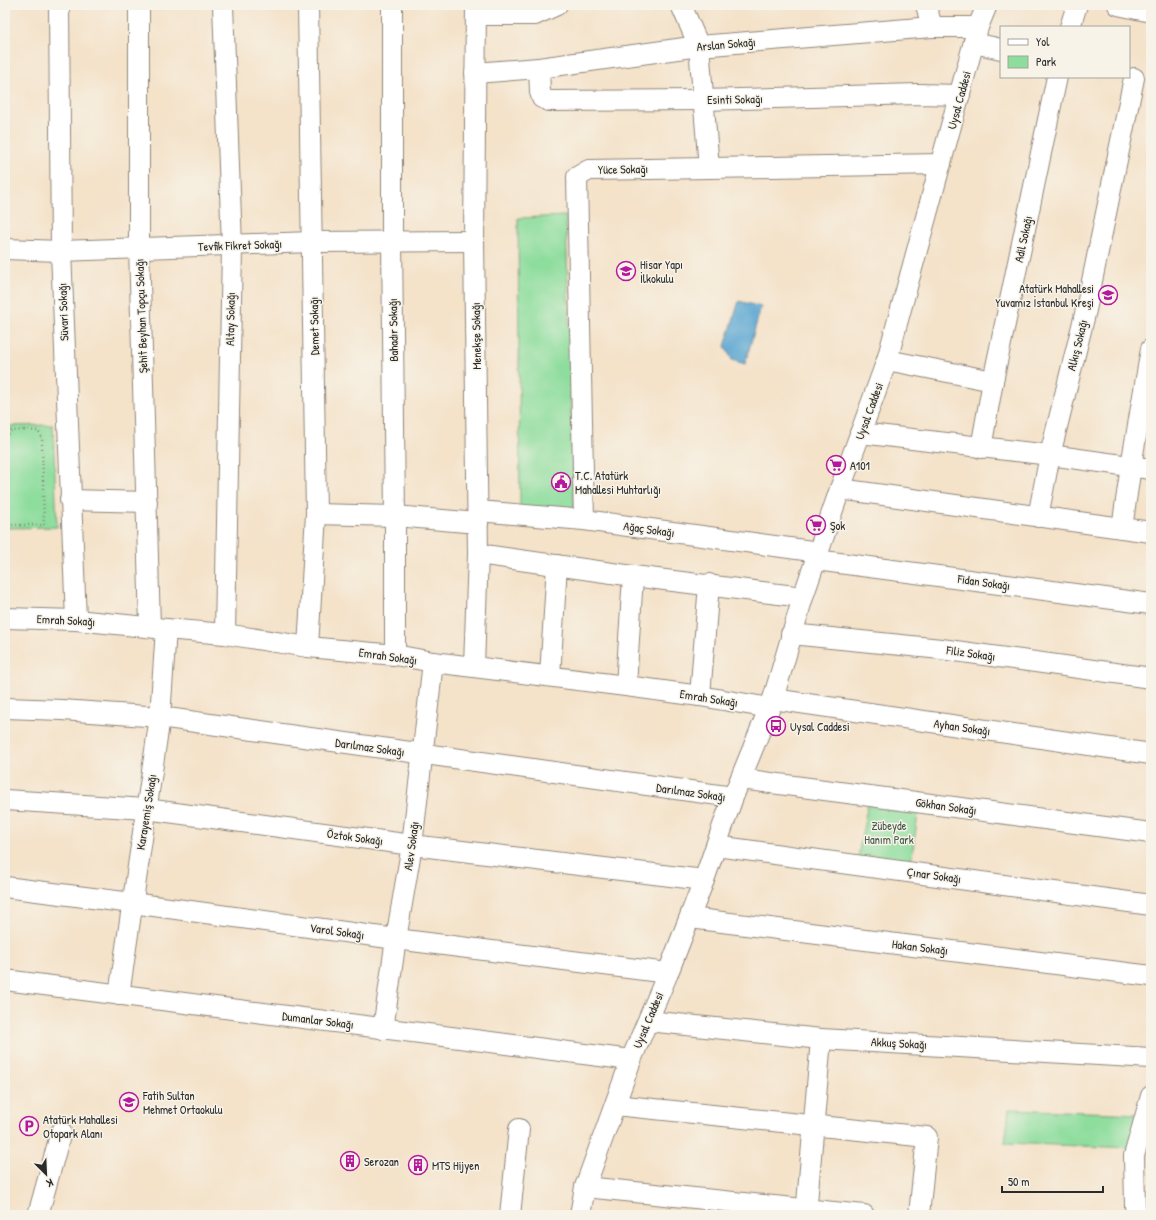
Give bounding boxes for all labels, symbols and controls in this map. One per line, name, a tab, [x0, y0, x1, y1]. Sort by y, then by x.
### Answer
legend	[1000, 26, 1130, 78]
street label: Arslan Sokağı	[696, 33, 756, 55]
text: Yol	[1036, 33, 1050, 50]
text: Park	[1036, 53, 1056, 70]
street label: Uysal Caddesi	[943, 69, 975, 131]
street label: Esinti Sokağı	[707, 90, 763, 108]
street label: Yüce Sokağı	[598, 160, 648, 178]
street label: Adil Sokağı	[1010, 214, 1036, 264]
street label: Tevfik Fikret Sokağı	[198, 235, 282, 255]
place label: Hisar Yapı İlkokulu	[640, 256, 683, 287]
street label: Şehit Beyhan Topçu Sokağı	[131, 258, 151, 374]
school or university icon: Hisar Yapı İlkokulu	[615, 260, 637, 282]
place label: Atatürk Mahallesi Yuvamız İstanbul Kreşi	[995, 280, 1094, 311]
street label: Süvari Sokağı	[53, 283, 73, 341]
school or university icon: Atatürk Mahallesi Yuvamız İstanbul Kreşi	[1097, 284, 1119, 306]
street label: Altay Sokağı	[221, 292, 239, 346]
street label: Demet Sokağı	[305, 297, 323, 355]
street label: Bahadır Sokağı	[384, 298, 402, 362]
street label: Menekşe Sokağı	[467, 302, 485, 370]
street label: Alkış Sokağı	[1062, 318, 1092, 372]
street label: Uysal Caddesi	[851, 380, 887, 442]
supermarket icon: A101	[825, 454, 847, 476]
place label: A101	[850, 457, 870, 474]
place label: T.C. Atatürk Mahallesi Muhtarlığı	[575, 467, 661, 498]
public building icon: T.C. Atatürk Mahallesi Muhtarlığı	[550, 471, 572, 493]
supermarket icon: Şok	[805, 514, 827, 536]
street label: Ağaç Sokağı	[622, 517, 676, 541]
place label: Şok	[830, 517, 845, 534]
street label: Fidan Sokağı	[956, 570, 1011, 594]
street label: Emrah Sokağı	[36, 610, 96, 630]
street label: Filiz Sokağı	[945, 641, 996, 665]
street label: Emrah Sokağı	[358, 644, 418, 668]
street label: Emrah Sokağı	[679, 685, 739, 711]
bus stop icon: Uysal Caddesi	[765, 715, 787, 737]
street label: Ayhan Sokağı	[933, 715, 991, 739]
place label: Uysal Caddesi	[790, 718, 850, 735]
street label: Darılmaz Sokağı	[334, 734, 406, 760]
street label: Karayemiş Sokağı	[132, 773, 160, 851]
street label: Darılmaz Sokağı	[655, 779, 727, 805]
street label: Gökhan Sokağı	[914, 793, 978, 819]
park label: Zübeyde Hanım Park	[864, 817, 914, 848]
street label: Alev Sokağı	[399, 820, 423, 872]
street label: Öztok Sokağı	[326, 825, 384, 849]
street label: Çınar Sokağı	[906, 863, 962, 887]
street label: Varol Sokağı	[309, 919, 365, 943]
street label: Hakan Sokağı	[891, 935, 949, 959]
street label: Uysal Caddesi	[629, 989, 667, 1051]
street label: Dumanlar Sokağı	[281, 1007, 355, 1033]
street label: Akkuş Sokağı	[871, 1033, 927, 1053]
place label: Fatih Sultan Mehmet Ortaokulu	[142, 1087, 223, 1118]
school or university icon: Fatih Sultan Mehmet Ortaokulu	[118, 1091, 140, 1113]
place label: Atatürk Mahallesi Otopark Alanı	[43, 1111, 118, 1142]
parking icon: Atatürk Mahallesi Otopark Alanı	[18, 1115, 40, 1137]
building icon: Serozan	[339, 1150, 361, 1172]
place label: Serozan	[364, 1153, 399, 1170]
north arrow	[26, 1154, 66, 1194]
building icon: MTS Hijyen	[407, 1154, 429, 1176]
place label: MTS Hijyen	[432, 1157, 479, 1174]
scale bar	[1002, 1168, 1103, 1194]
text: 50 m	[1008, 1173, 1029, 1190]
text: K	[44, 1176, 56, 1191]

